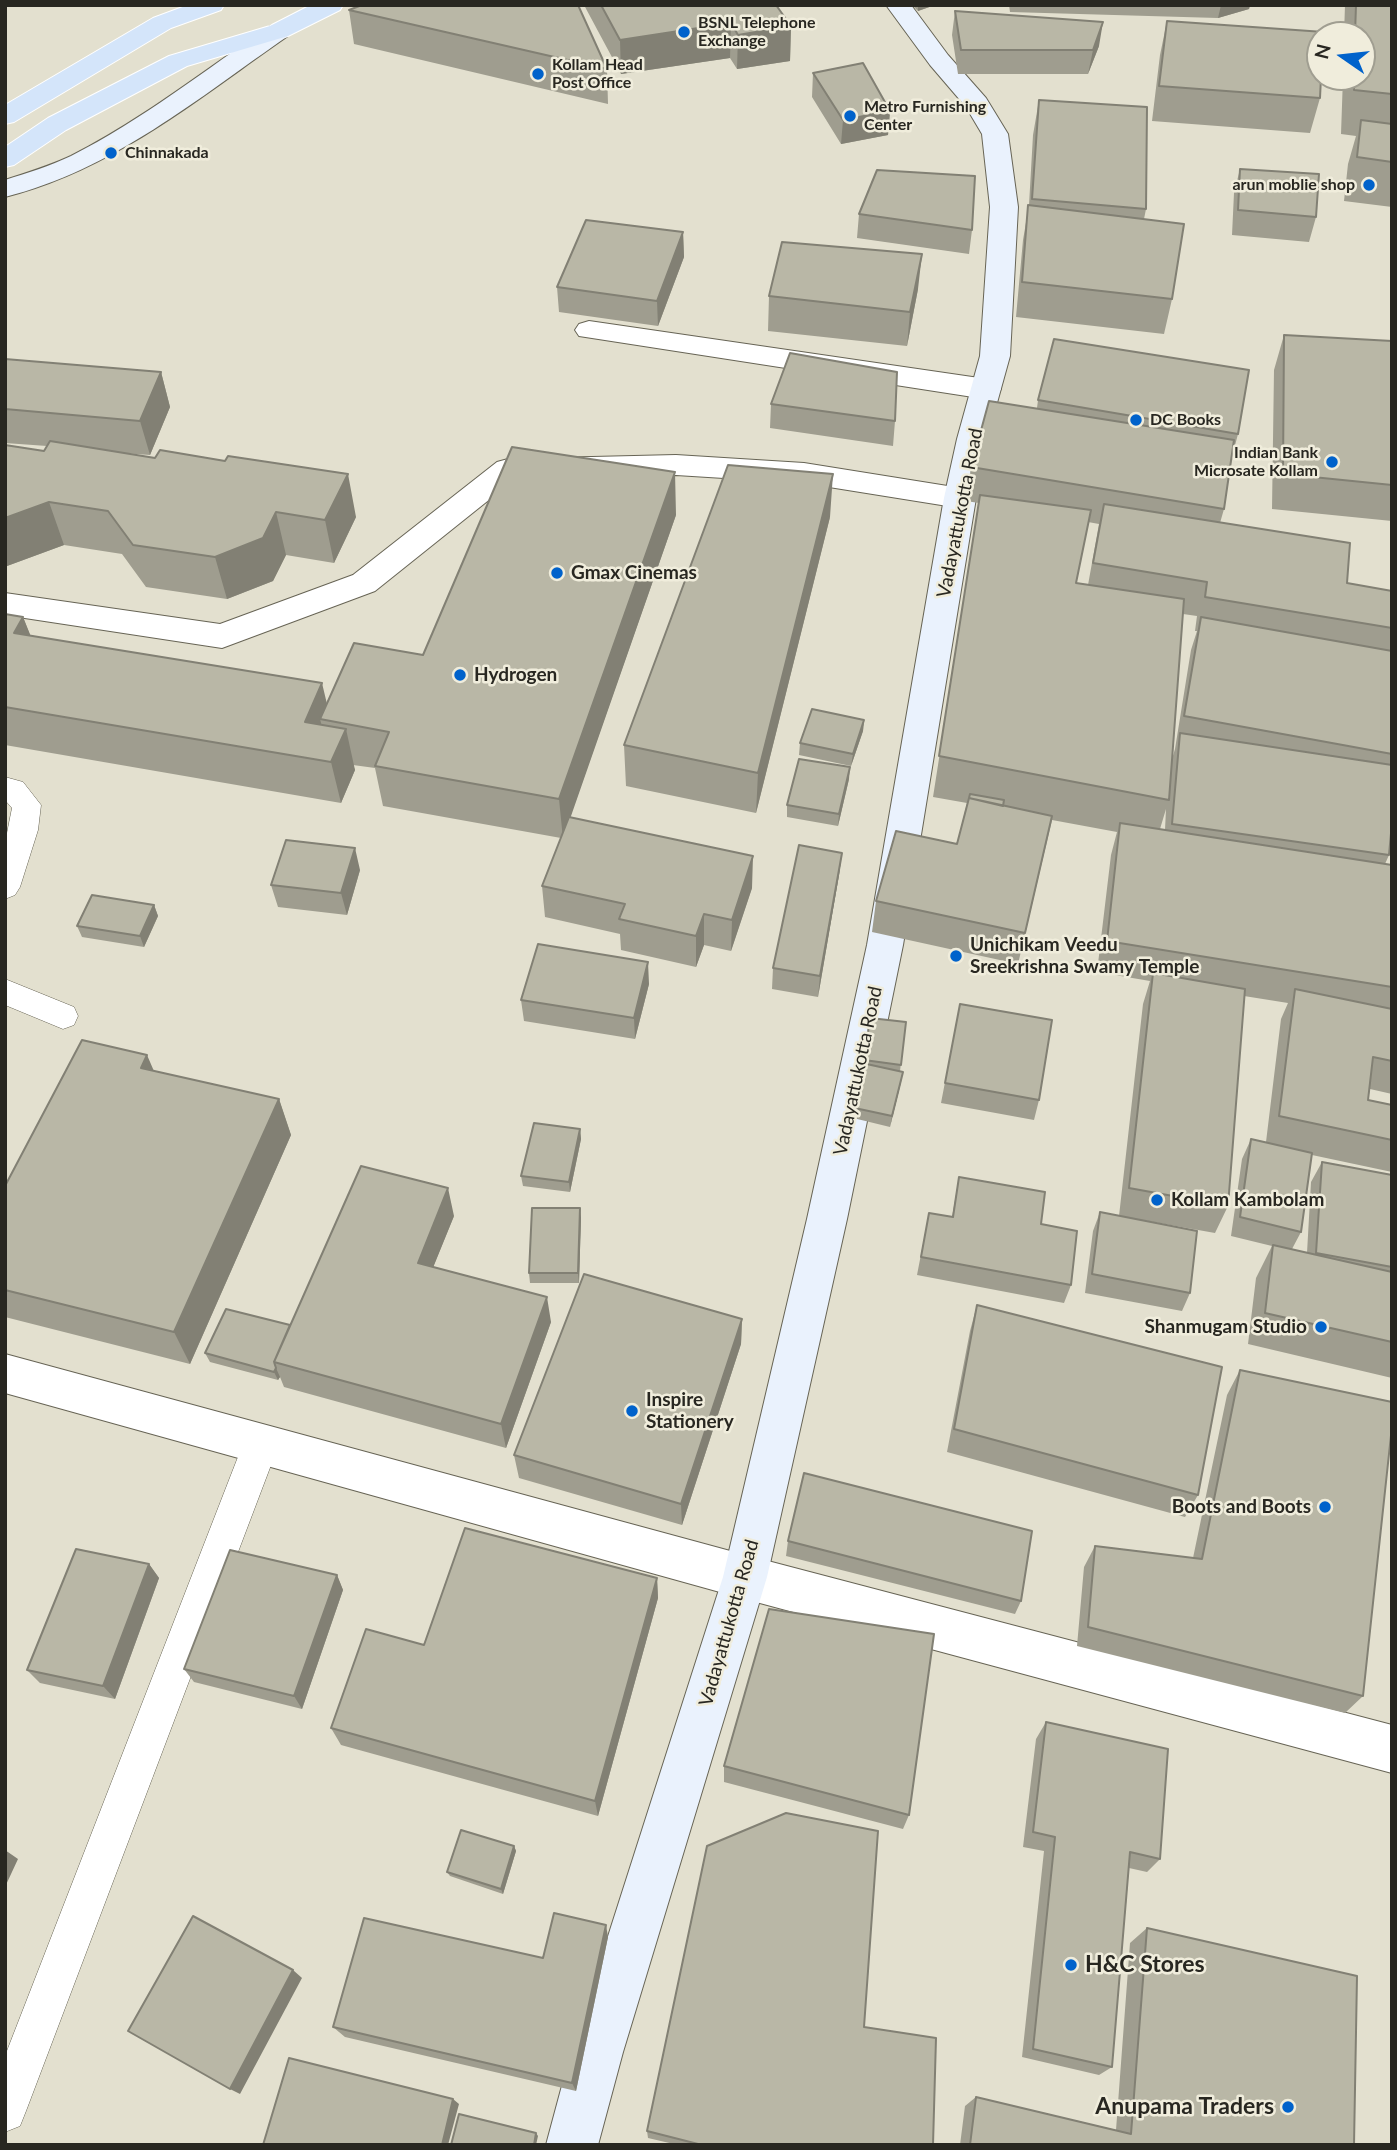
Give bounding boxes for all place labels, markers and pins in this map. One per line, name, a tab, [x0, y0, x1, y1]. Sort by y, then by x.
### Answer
place label: BSNL Telephone Exchange	[698, 13, 815, 51]
marker: BSNL Telephone Exchange	[676, 24, 692, 40]
place label: Kollam Head Post Office	[552, 55, 643, 93]
marker: Kollam Head Post Office	[530, 66, 546, 82]
place label: Metro Furnishing Center	[864, 97, 986, 135]
marker: Metro Furnishing Center	[842, 108, 858, 124]
place label: Chinnakada	[125, 143, 209, 163]
marker: Chinnakada	[103, 145, 119, 161]
place label: arun moblie shop	[1232, 175, 1355, 195]
marker: arun moblie shop	[1361, 177, 1377, 193]
place label: DC Books	[1150, 410, 1221, 430]
marker: DC Books	[1128, 412, 1144, 428]
place label: Indian Bank Microsate Kollam	[1194, 443, 1318, 481]
marker: Indian Bank Microsate Kollam	[1324, 454, 1340, 470]
place label: Gmax Cinemas	[571, 562, 697, 584]
marker: Gmax Cinemas	[549, 565, 565, 581]
place label: Hydrogen	[474, 664, 557, 686]
marker: Hydrogen	[452, 667, 468, 683]
place label: Unichikam Veedu Sreekrishna Swamy Temple	[970, 934, 1199, 978]
marker: Unichikam Veedu Sreekrishna Swamy Temple	[948, 948, 964, 964]
place label: Kollam Kambolam	[1171, 1189, 1324, 1211]
marker: Kollam Kambolam	[1149, 1192, 1165, 1208]
place label: Shanmugam Studio	[1144, 1316, 1307, 1338]
marker: Shanmugam Studio	[1313, 1319, 1329, 1335]
place label: Inspire Stationery	[646, 1389, 734, 1433]
marker: Inspire Stationery	[624, 1403, 640, 1419]
place label: Boots and Boots	[1172, 1496, 1311, 1518]
marker: Boots and Boots	[1317, 1499, 1333, 1515]
place label: H&C Stores	[1085, 1951, 1205, 1979]
marker: H&C Stores	[1063, 1957, 1079, 1973]
place label: Anupama Traders	[1095, 2093, 1274, 2121]
marker: Anupama Traders	[1280, 2099, 1296, 2115]

